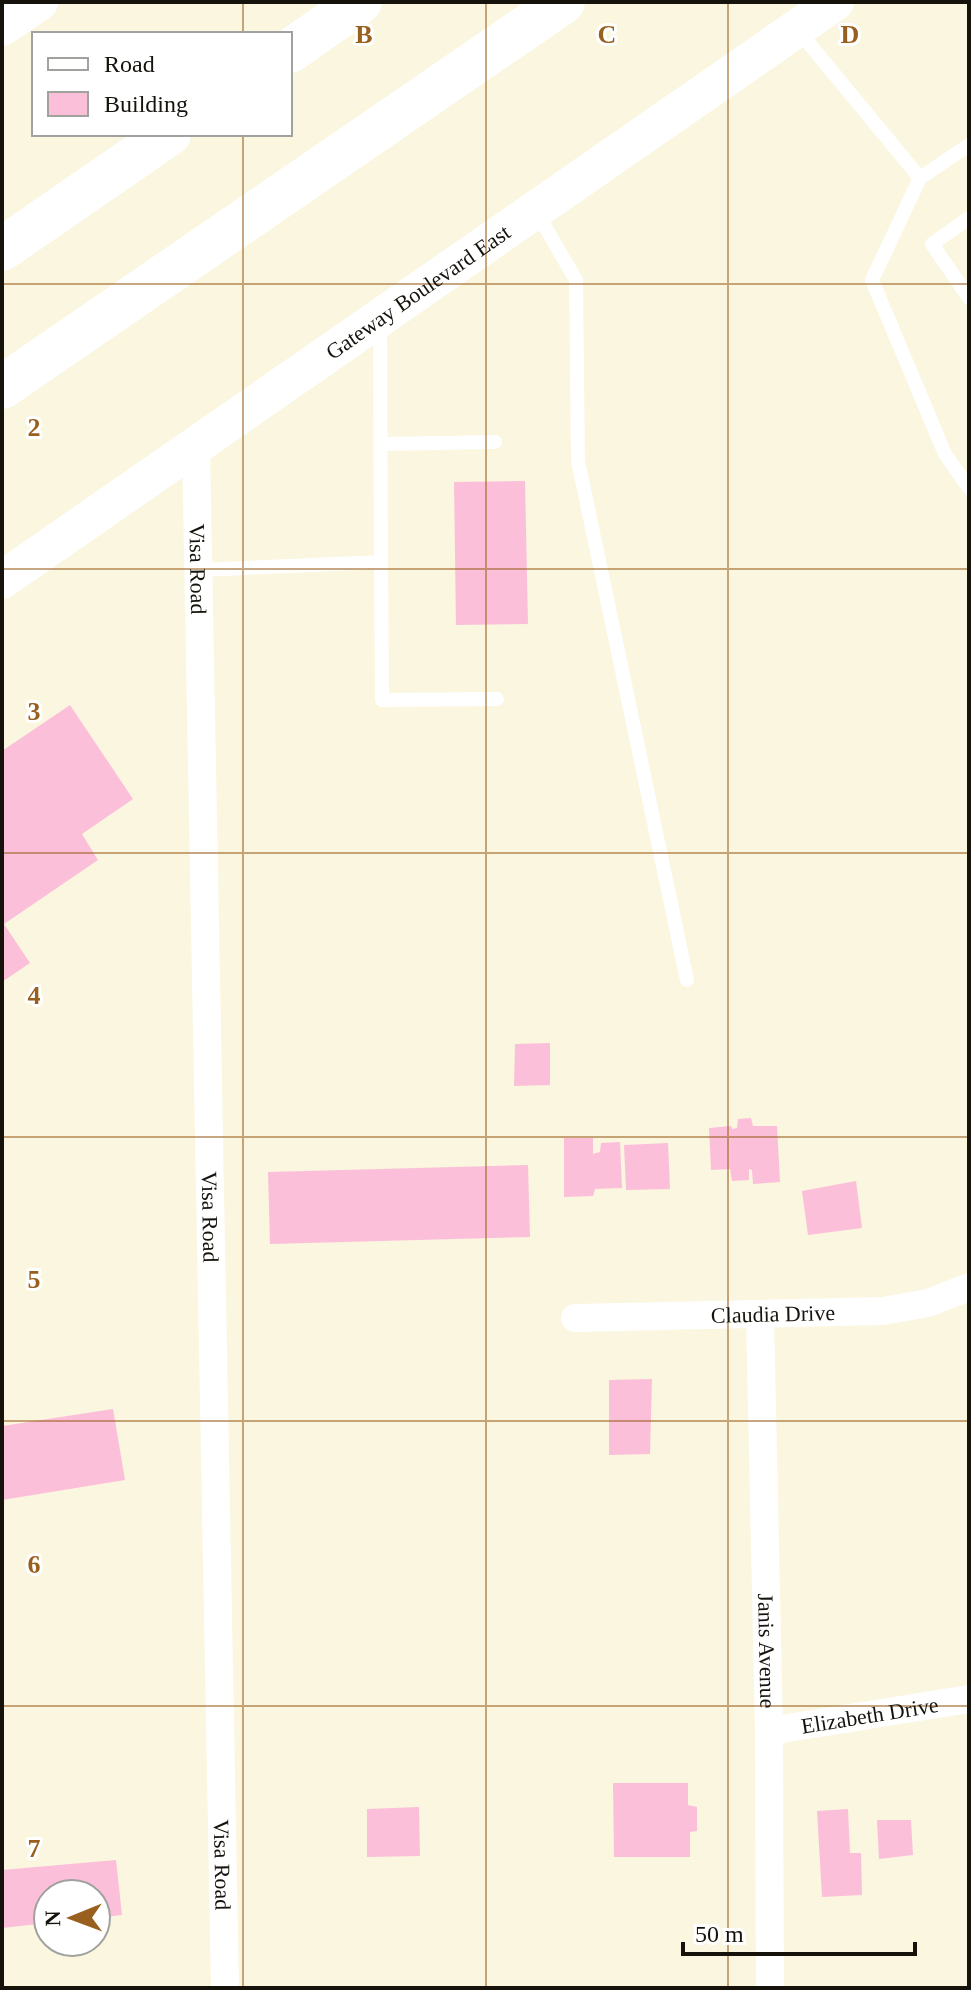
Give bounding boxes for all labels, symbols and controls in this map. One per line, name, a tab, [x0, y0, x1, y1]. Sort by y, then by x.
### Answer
text: B	[355, 20, 373, 49]
text: C	[598, 20, 616, 49]
text: D	[841, 20, 859, 49]
legend	[32, 32, 292, 136]
text: Road	[104, 51, 155, 77]
text: Building	[104, 91, 188, 117]
street label: Gateway Boulevard East	[321, 219, 515, 365]
text: 2	[28, 413, 41, 442]
street label: Visa Road	[184, 523, 211, 615]
text: 3	[28, 697, 41, 726]
text: 4	[28, 981, 41, 1010]
street label: Visa Road	[197, 1171, 223, 1263]
text: 5	[28, 1265, 41, 1294]
street label: Claudia Drive	[711, 1300, 835, 1328]
text: 6	[28, 1550, 41, 1579]
street label: Janis Avenue	[753, 1593, 781, 1709]
street label: Elizabeth Drive	[799, 1692, 940, 1739]
street label: Visa Road	[209, 1819, 236, 1910]
text: 7	[28, 1834, 41, 1863]
north arrow	[32, 1878, 112, 1958]
scale bar	[683, 1906, 915, 1956]
text: N	[40, 1910, 65, 1927]
text: 50 m	[695, 1921, 744, 1947]

